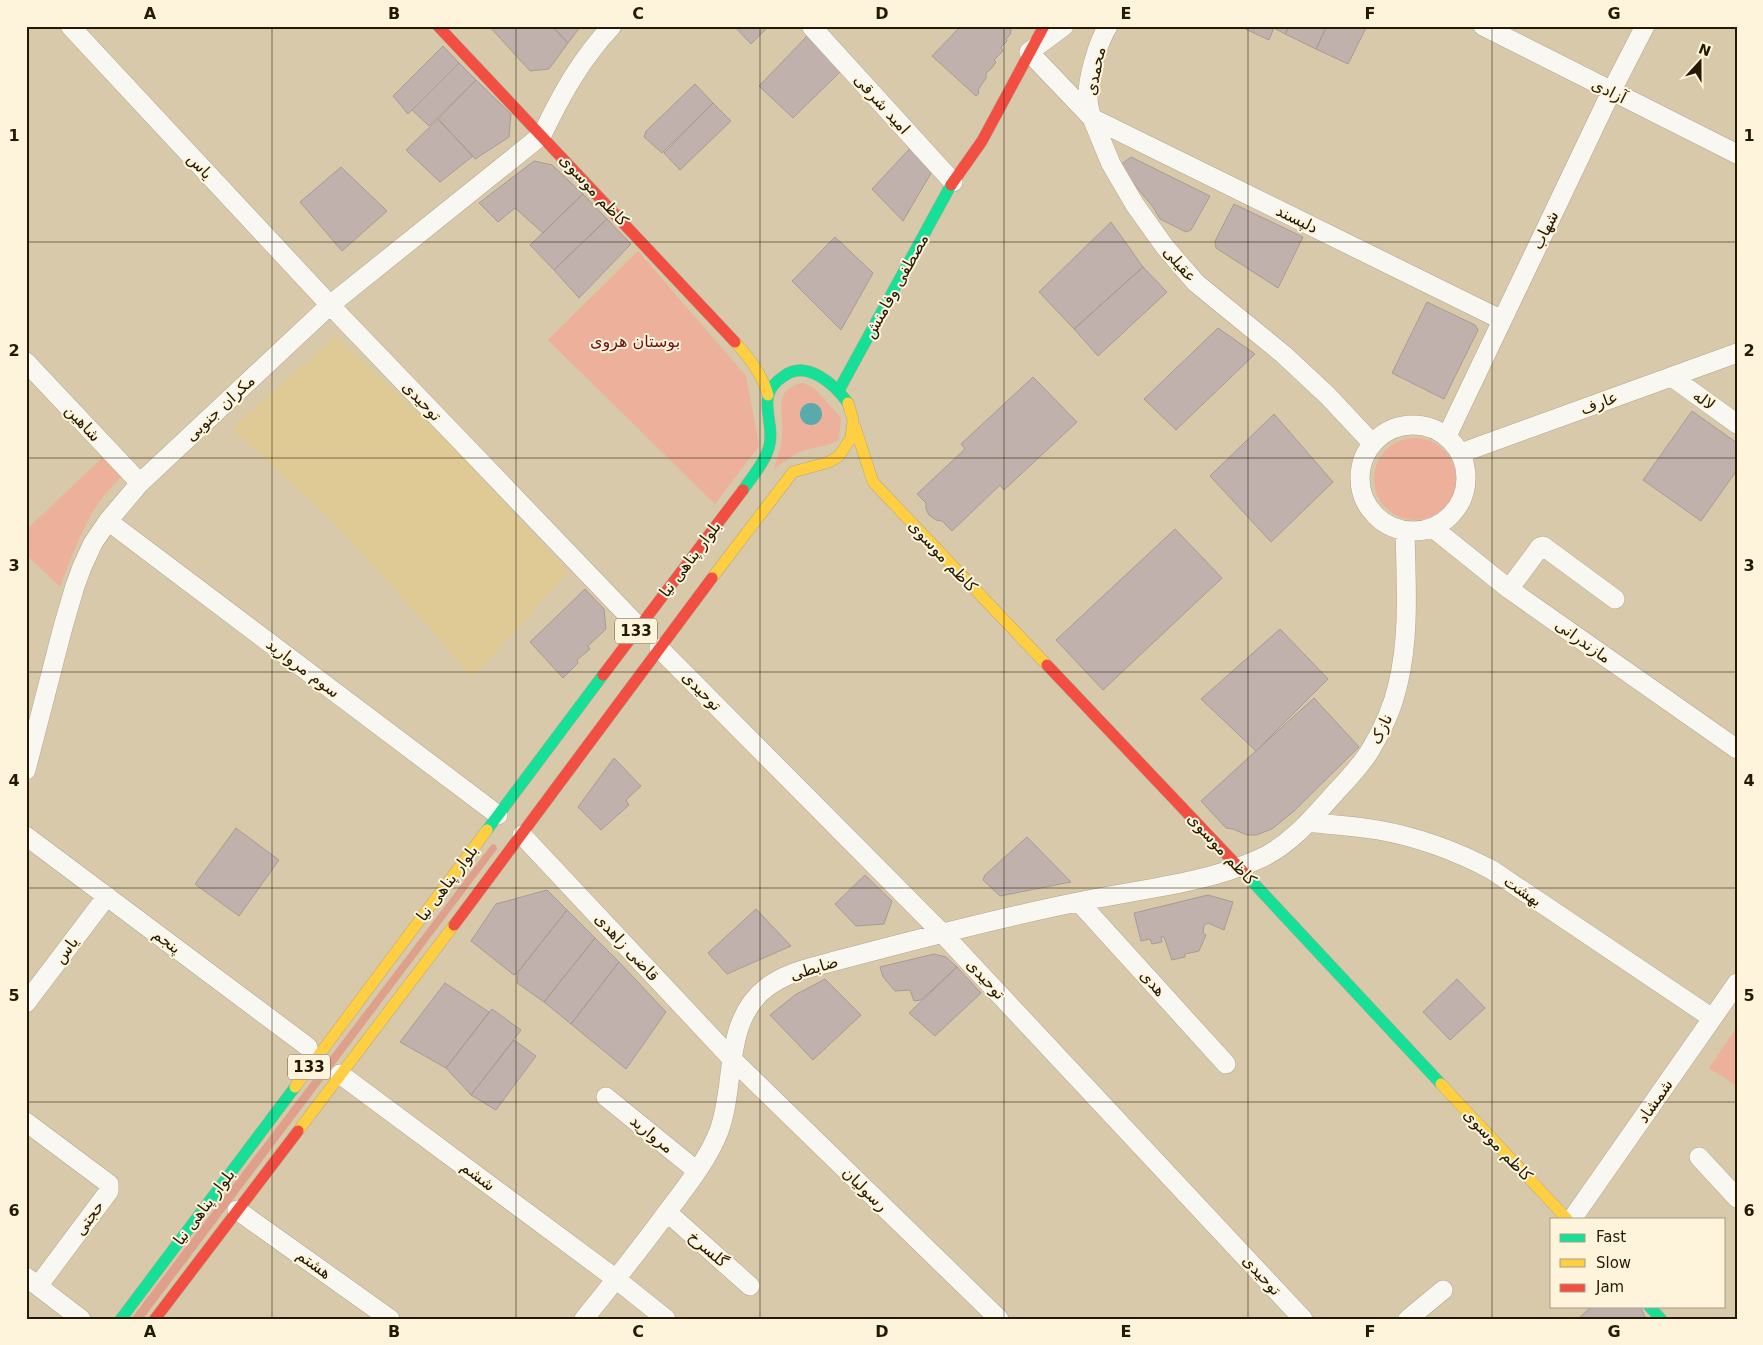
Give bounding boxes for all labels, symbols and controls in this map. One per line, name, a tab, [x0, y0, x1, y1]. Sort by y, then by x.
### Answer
text: A	[144, 4, 157, 23]
text: B	[388, 4, 400, 23]
text: C	[632, 4, 644, 23]
text: D	[875, 4, 889, 23]
text: E	[1121, 4, 1131, 23]
text: F	[1365, 4, 1375, 23]
text: G	[1607, 4, 1621, 23]
north arrow	[1676, 38, 1726, 88]
text: N	[1696, 40, 1713, 59]
street label: محمدی	[1081, 45, 1109, 97]
street label: امید شرقی	[849, 70, 914, 139]
street label: آزادی	[1588, 74, 1631, 109]
text: 1	[8, 126, 20, 145]
text: 1	[1743, 126, 1755, 145]
street label: یاس	[183, 149, 217, 183]
street label: کاظم موسوی	[555, 150, 633, 231]
street label: دلپسند	[1272, 201, 1321, 238]
street label: شهاب	[1528, 208, 1563, 253]
street label: مصطفی وفامنش	[860, 231, 933, 342]
street label: عقیلی	[1159, 242, 1201, 286]
park label: بوستان هروی	[590, 332, 680, 352]
text: 2	[8, 341, 20, 360]
text: 2	[1743, 341, 1755, 360]
street label: مکران جنوبی	[181, 371, 259, 446]
street label: توحیدی	[398, 377, 446, 426]
street label: لاله	[1689, 386, 1719, 414]
street label: عارف	[1578, 387, 1621, 419]
street label: شاهین	[60, 401, 105, 446]
street label: کاظم موسوی	[904, 516, 982, 597]
street label: بلوار پناهی نیا	[655, 517, 726, 601]
text: 3	[8, 556, 20, 575]
text: 3	[1743, 556, 1755, 575]
street label: مازندرانی	[1551, 615, 1615, 668]
road number: 133	[615, 618, 657, 644]
street label: سوم مروارید	[262, 634, 343, 703]
street label: توحیدی	[677, 667, 726, 716]
street label: نازک	[1366, 711, 1397, 748]
text: 4	[8, 771, 20, 790]
text: 4	[1743, 771, 1755, 790]
street label: کاظم موسوی	[1183, 809, 1261, 890]
street label: بلوار پناهی نیا	[412, 841, 483, 925]
street label: بهشت	[1500, 871, 1546, 911]
street label: قاضی زاهدی	[590, 909, 663, 986]
street label: پنجم	[149, 924, 185, 958]
street label: یاس	[50, 933, 82, 967]
street label: ضابطی	[788, 952, 840, 984]
street label: توحیدی	[962, 955, 1009, 1004]
street label: هدی	[1136, 966, 1170, 1000]
text: 5	[8, 986, 20, 1005]
text: 5	[1743, 986, 1755, 1005]
road number: 133	[288, 1054, 330, 1080]
street label: شمشاد	[1633, 1076, 1677, 1126]
street label: کاظم موسوی	[1459, 1105, 1537, 1186]
street label: مروارید	[626, 1111, 677, 1158]
street label: ششم	[457, 1157, 499, 1195]
street label: رسولیان	[838, 1163, 892, 1216]
street label: بلوار پناهی نیا	[169, 1165, 240, 1249]
street label: حجتی	[70, 1197, 108, 1239]
text: 6	[8, 1201, 20, 1220]
text: 6	[1743, 1201, 1755, 1220]
legend	[1550, 1218, 1726, 1308]
street label: گلسرخ	[684, 1227, 732, 1272]
text: Fast	[1596, 1228, 1626, 1246]
street label: هشتم	[293, 1245, 335, 1283]
street label: توحیدی	[1238, 1251, 1285, 1300]
text: Slow	[1596, 1254, 1631, 1272]
text: Jam	[1595, 1278, 1624, 1296]
text: A	[144, 1322, 157, 1341]
text: B	[388, 1322, 400, 1341]
text: C	[632, 1322, 644, 1341]
text: D	[875, 1322, 889, 1341]
text: E	[1121, 1322, 1131, 1341]
text: F	[1365, 1322, 1375, 1341]
text: G	[1607, 1322, 1621, 1341]

